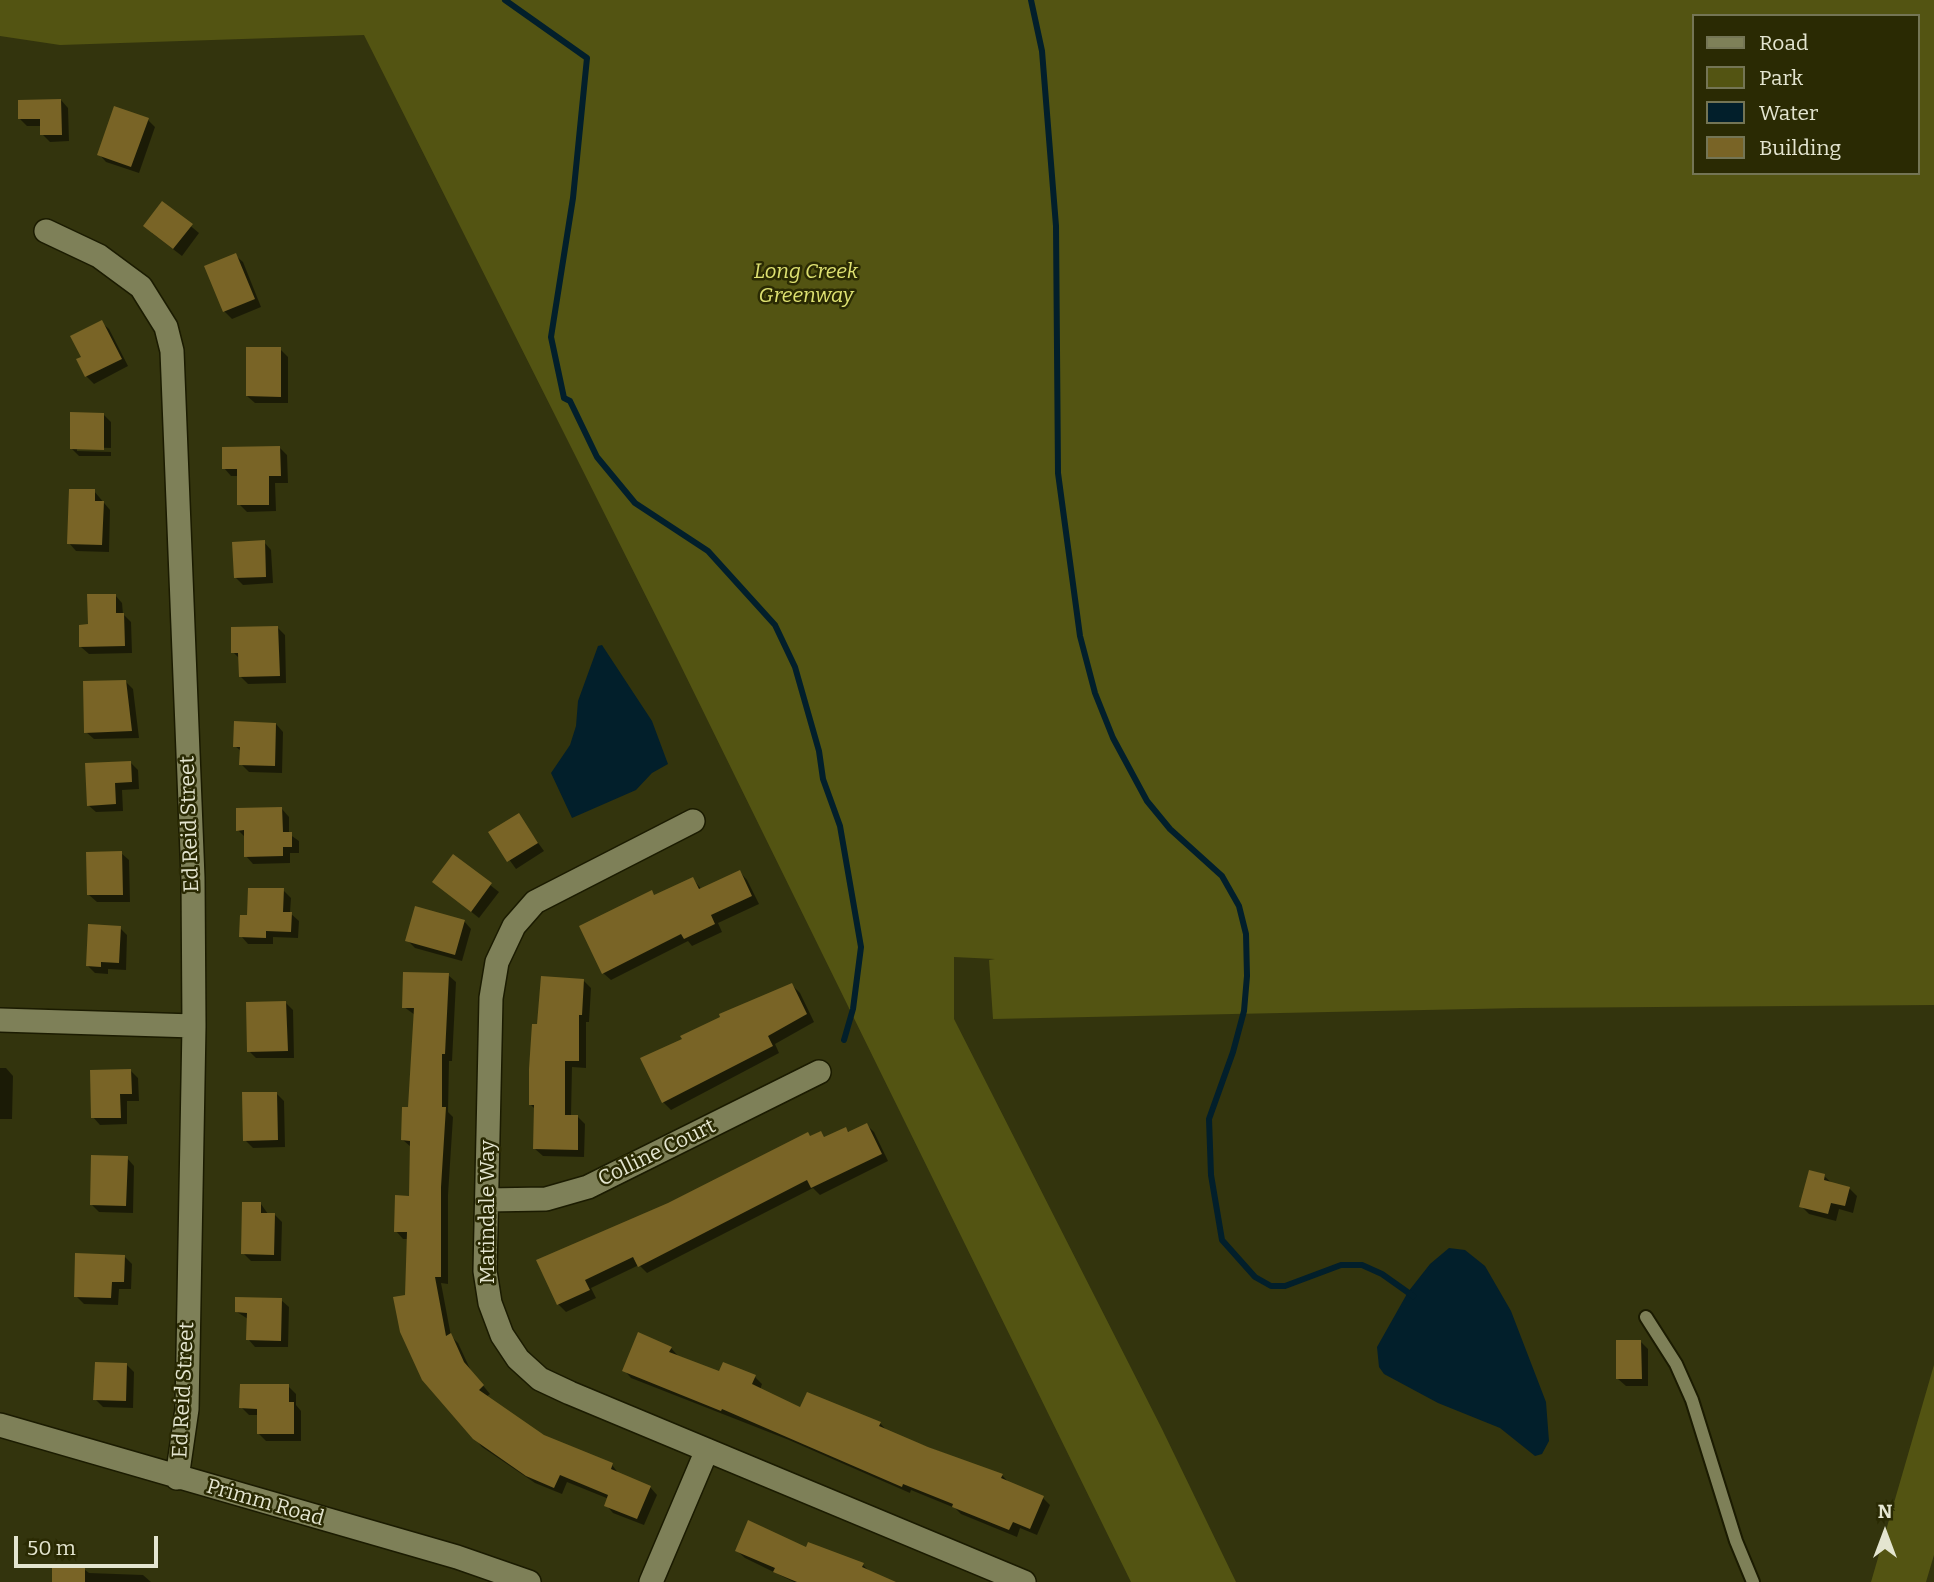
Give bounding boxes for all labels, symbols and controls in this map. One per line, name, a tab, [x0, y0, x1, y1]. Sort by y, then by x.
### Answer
legend	[1692, 14, 1920, 175]
text: Road	[1759, 30, 1808, 56]
text: Park	[1759, 65, 1803, 91]
text: Water	[1759, 100, 1818, 126]
text: Building	[1759, 135, 1841, 161]
park label: Long Creek Greenway	[754, 259, 858, 309]
street label: Ed Reid Street	[175, 755, 205, 893]
street label: Colline Court	[594, 1114, 720, 1192]
street label: Matindale Way	[475, 1140, 501, 1284]
street label: Ed Reid Street	[168, 1321, 200, 1459]
street label: Primm Road	[203, 1474, 327, 1532]
north arrow	[1850, 1498, 1920, 1568]
text: N	[1878, 1500, 1892, 1523]
scale bar	[18, 1522, 161, 1566]
text: 50 m	[27, 1535, 76, 1561]

